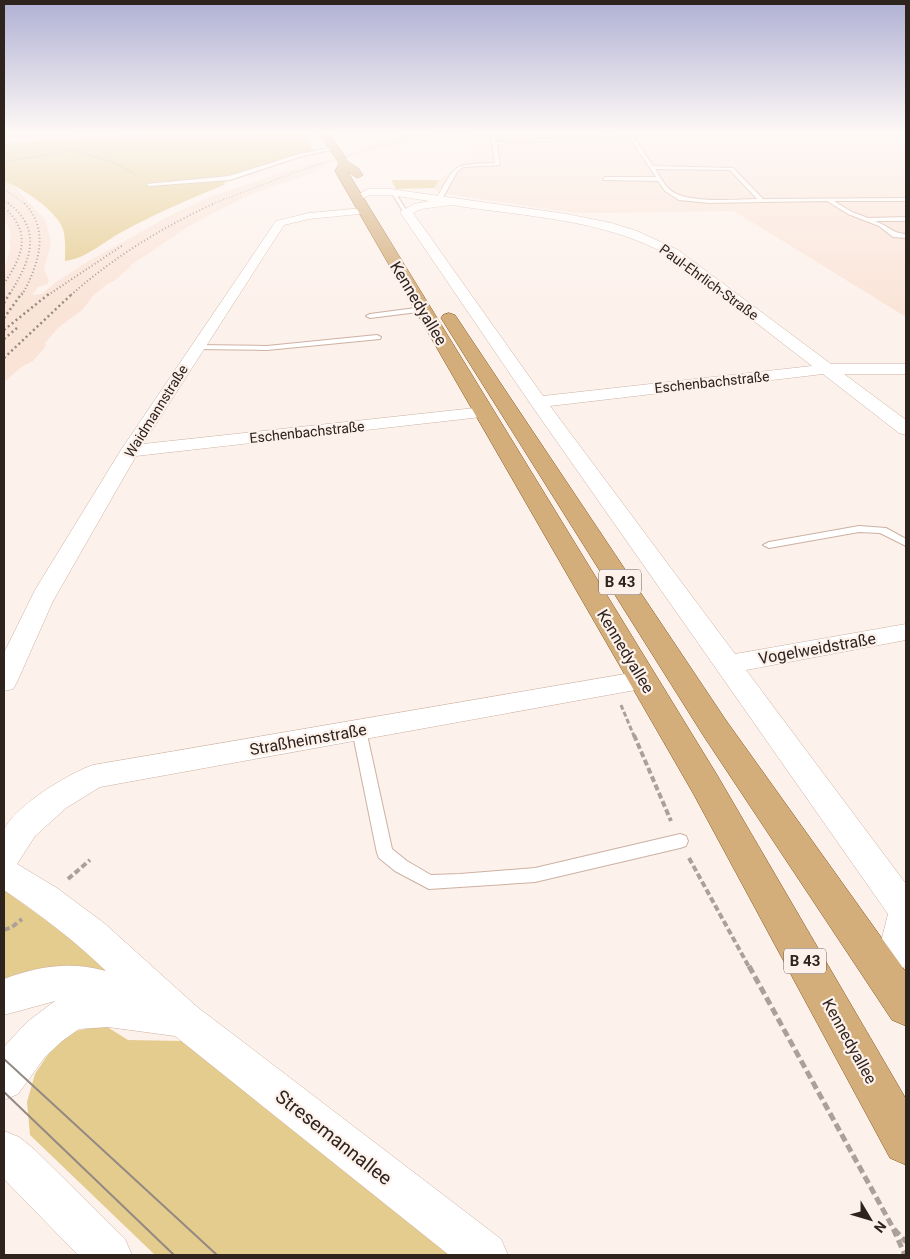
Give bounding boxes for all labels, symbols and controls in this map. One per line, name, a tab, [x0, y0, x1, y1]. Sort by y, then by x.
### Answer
street label: Paul-Ehrlich-Straße	[656, 241, 762, 323]
street label: Kennedyallee	[386, 258, 451, 349]
street label: Waidmannstraße	[121, 362, 191, 460]
street label: Eschenbachstraße	[654, 368, 770, 396]
street label: Eschenbachstraße	[249, 418, 365, 446]
road number: B 43	[599, 570, 641, 594]
street label: Kennedyallee	[593, 606, 658, 697]
street label: Vogelweidstraße	[757, 629, 877, 668]
street label: Straßheimstraße	[248, 720, 368, 759]
road number: B 43	[784, 948, 826, 974]
street label: Kennedyallee	[818, 995, 881, 1087]
street label: Stresemannallee	[271, 1085, 396, 1190]
north arrow	[845, 1194, 895, 1244]
text: N	[871, 1218, 890, 1236]

